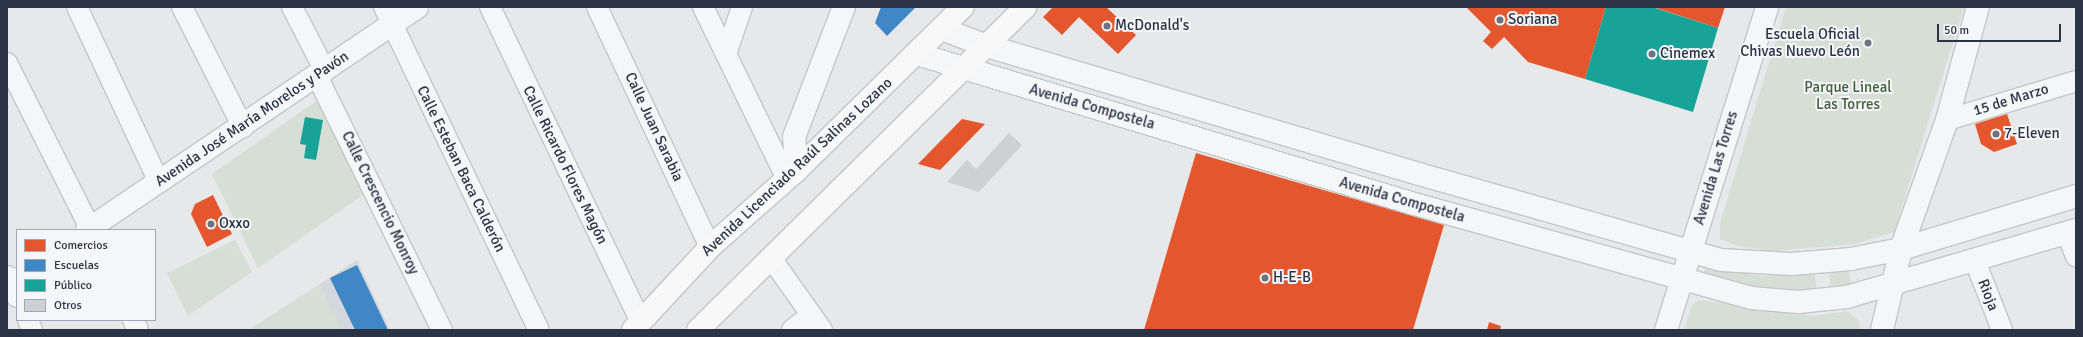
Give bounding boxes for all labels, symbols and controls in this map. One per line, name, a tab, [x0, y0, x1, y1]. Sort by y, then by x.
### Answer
place label: Soriana	[1508, 11, 1557, 29]
marker: Soriana	[1495, 15, 1505, 25]
scale bar	[1939, 16, 2063, 42]
place label: McDonald's	[1115, 17, 1189, 35]
marker: McDonald's	[1102, 21, 1112, 31]
text: 50 m	[1944, 23, 1969, 38]
place label: Escuela Oficial Chivas Nuevo León	[1740, 25, 1860, 60]
marker: Escuela Oficial Chivas Nuevo León	[1863, 38, 1873, 48]
place label: Cinemex	[1660, 45, 1715, 63]
street label: Avenida José María Morelos y Pavón	[152, 47, 352, 191]
marker: Cinemex	[1647, 49, 1657, 59]
street label: Calle Juan Sarabia	[621, 70, 687, 184]
street label: Avenida Licenciado Raúl Salinas Lozano	[698, 74, 896, 260]
park label: Parque Lineal Las Torres	[1804, 78, 1892, 113]
street label: Avenida Compostela	[1027, 80, 1157, 134]
street label: 15 de Marzo	[1971, 80, 2051, 120]
street label: Calle Esteban Baca Calderón	[413, 83, 509, 255]
street label: Calle Ricardo Flores Magón	[519, 83, 611, 247]
street label: Avenida Las Torres	[1690, 109, 1742, 227]
place label: 7-Eleven	[2004, 125, 2060, 143]
street label: Calle Crescencio Monroy	[337, 128, 423, 278]
marker: 7-Eleven	[1991, 129, 2001, 139]
street label: Avenida Compostela	[1337, 173, 1467, 227]
place label: Oxxo	[219, 215, 250, 233]
marker: Oxxo	[206, 219, 216, 229]
legend	[16, 229, 156, 321]
text: Comercios	[54, 238, 108, 253]
text: Escuelas	[54, 258, 99, 273]
place label: H-E-B	[1273, 269, 1311, 287]
marker: H-E-B	[1260, 273, 1270, 283]
street label: Rioja	[1974, 277, 2002, 313]
text: Público	[54, 278, 92, 293]
text: Otros	[54, 298, 82, 313]

